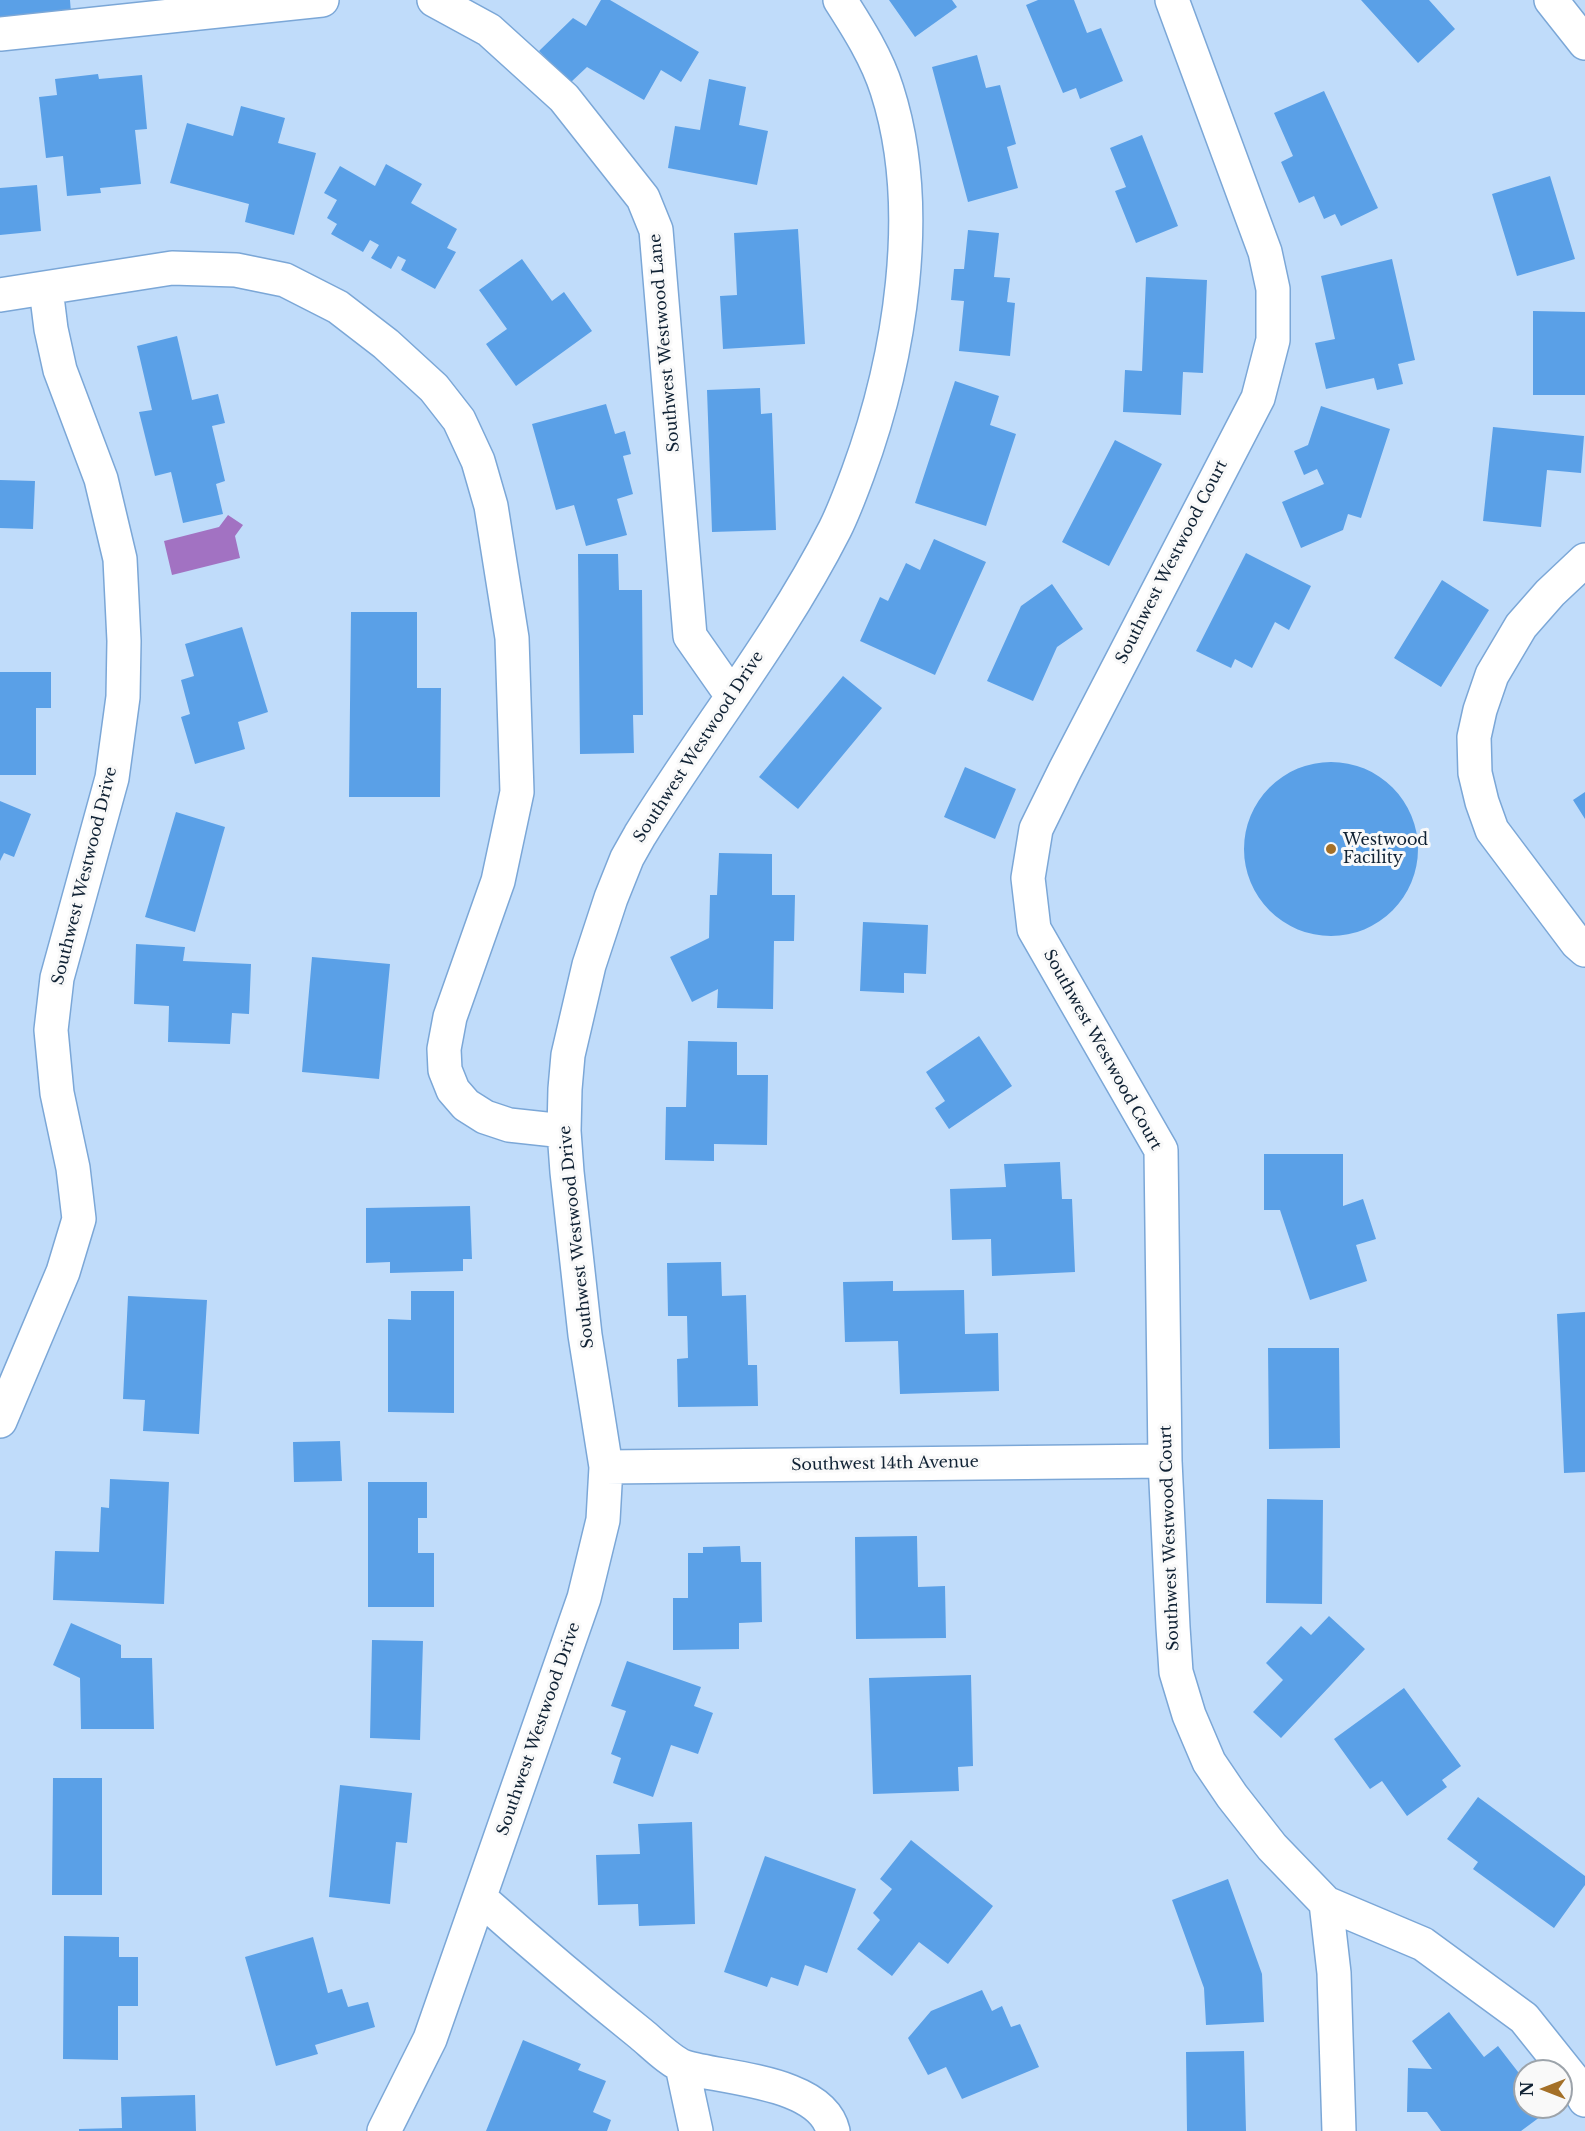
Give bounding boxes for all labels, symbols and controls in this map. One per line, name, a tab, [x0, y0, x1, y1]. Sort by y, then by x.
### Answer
street label: Southwest Westwood Lane	[646, 233, 684, 453]
street label: Southwest Westwood Court	[1112, 457, 1232, 667]
street label: Southwest Westwood Drive	[630, 648, 768, 846]
street label: Southwest Westwood Drive	[49, 765, 121, 987]
place label: Westwood Facility	[1343, 830, 1428, 868]
marker: Westwood Facility	[1324, 842, 1338, 856]
street label: Southwest Westwood Court	[1039, 946, 1165, 1154]
street label: Southwest Westwood Drive	[556, 1125, 598, 1349]
street label: Southwest Westwood Court	[1156, 1425, 1184, 1651]
street label: Southwest 14th Avenue	[791, 1453, 979, 1475]
street label: Southwest Westwood Drive	[493, 1620, 585, 1838]
north arrow	[1513, 2059, 1573, 2119]
text: N	[1517, 2081, 1537, 2097]

